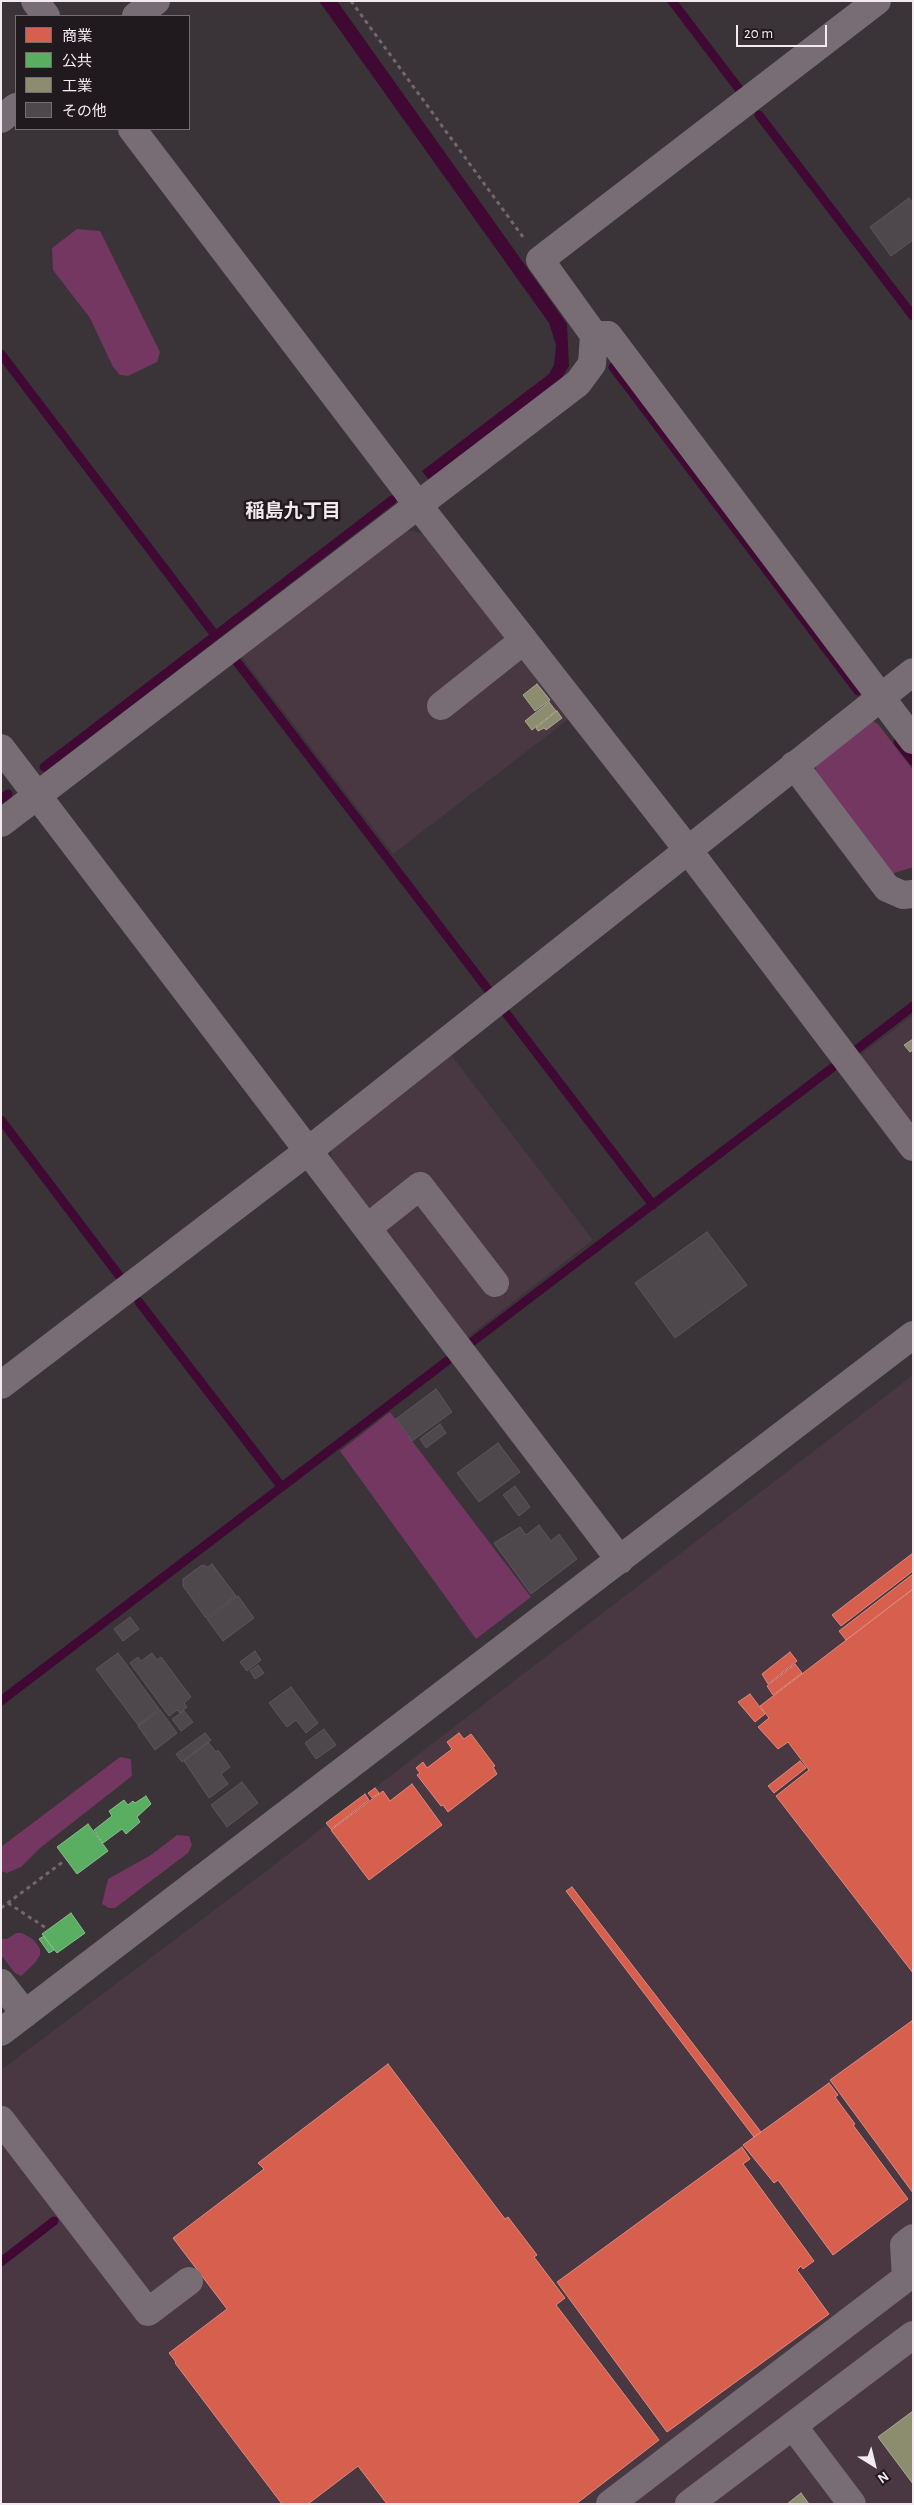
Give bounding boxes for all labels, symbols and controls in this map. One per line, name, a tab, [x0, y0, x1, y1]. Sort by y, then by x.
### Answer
legend	[15, 15, 190, 130]
scale bar	[739, 15, 830, 47]
text: 20 m	[744, 26, 773, 41]
text: 商業	[62, 29, 92, 44]
text: 公共	[62, 54, 92, 69]
text: 工業	[62, 79, 92, 94]
text: その他	[62, 104, 107, 119]
district label: 稲島九丁目	[246, 500, 340, 522]
north arrow	[849, 2440, 899, 2490]
text: N	[875, 2469, 891, 2486]

